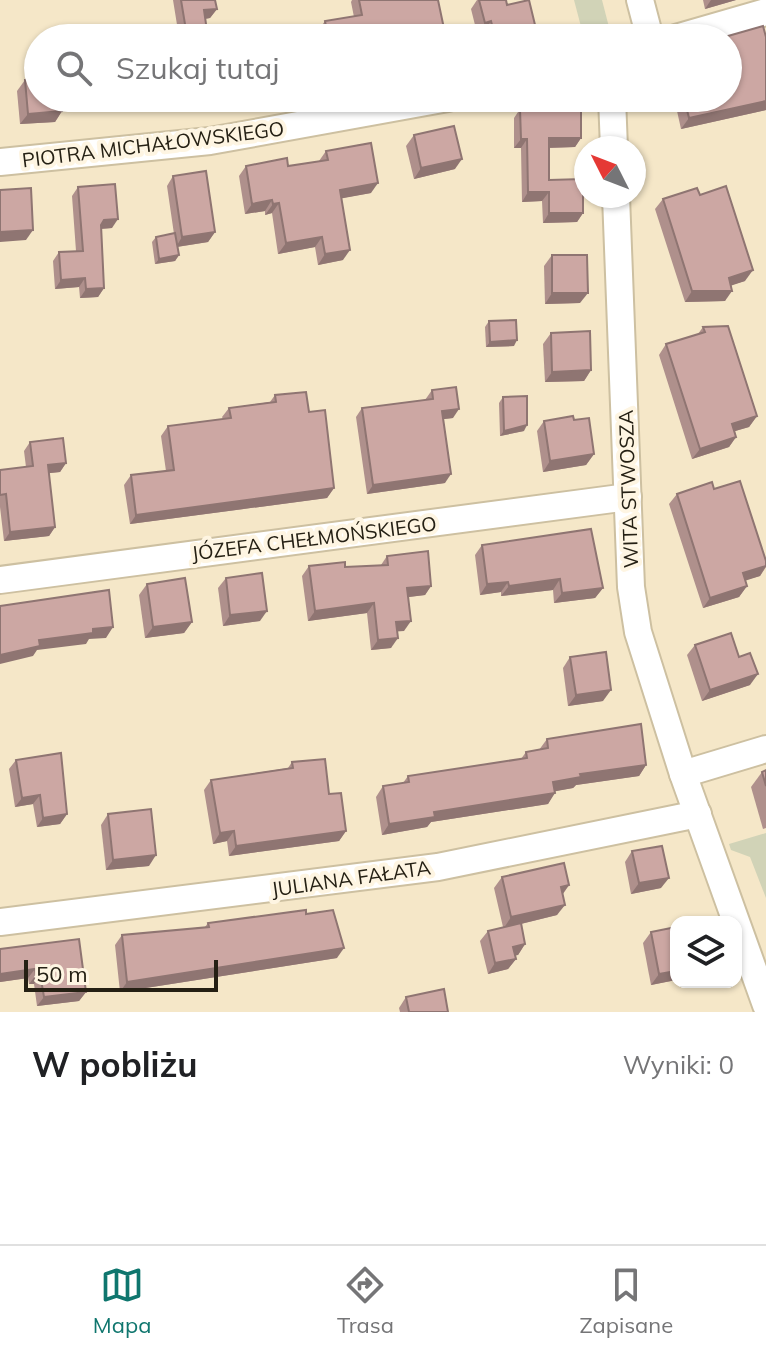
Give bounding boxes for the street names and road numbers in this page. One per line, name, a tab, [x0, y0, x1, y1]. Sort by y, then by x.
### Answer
street label: PIOTRA MICHAŁOWSKIEGO	[21, 116, 285, 172]
street label: WITA STWOSZA	[613, 409, 643, 569]
street label: JÓZEFA CHEŁMOŃSKIEGO	[190, 511, 438, 565]
street label: JULIANA FAŁATA	[270, 854, 433, 902]

